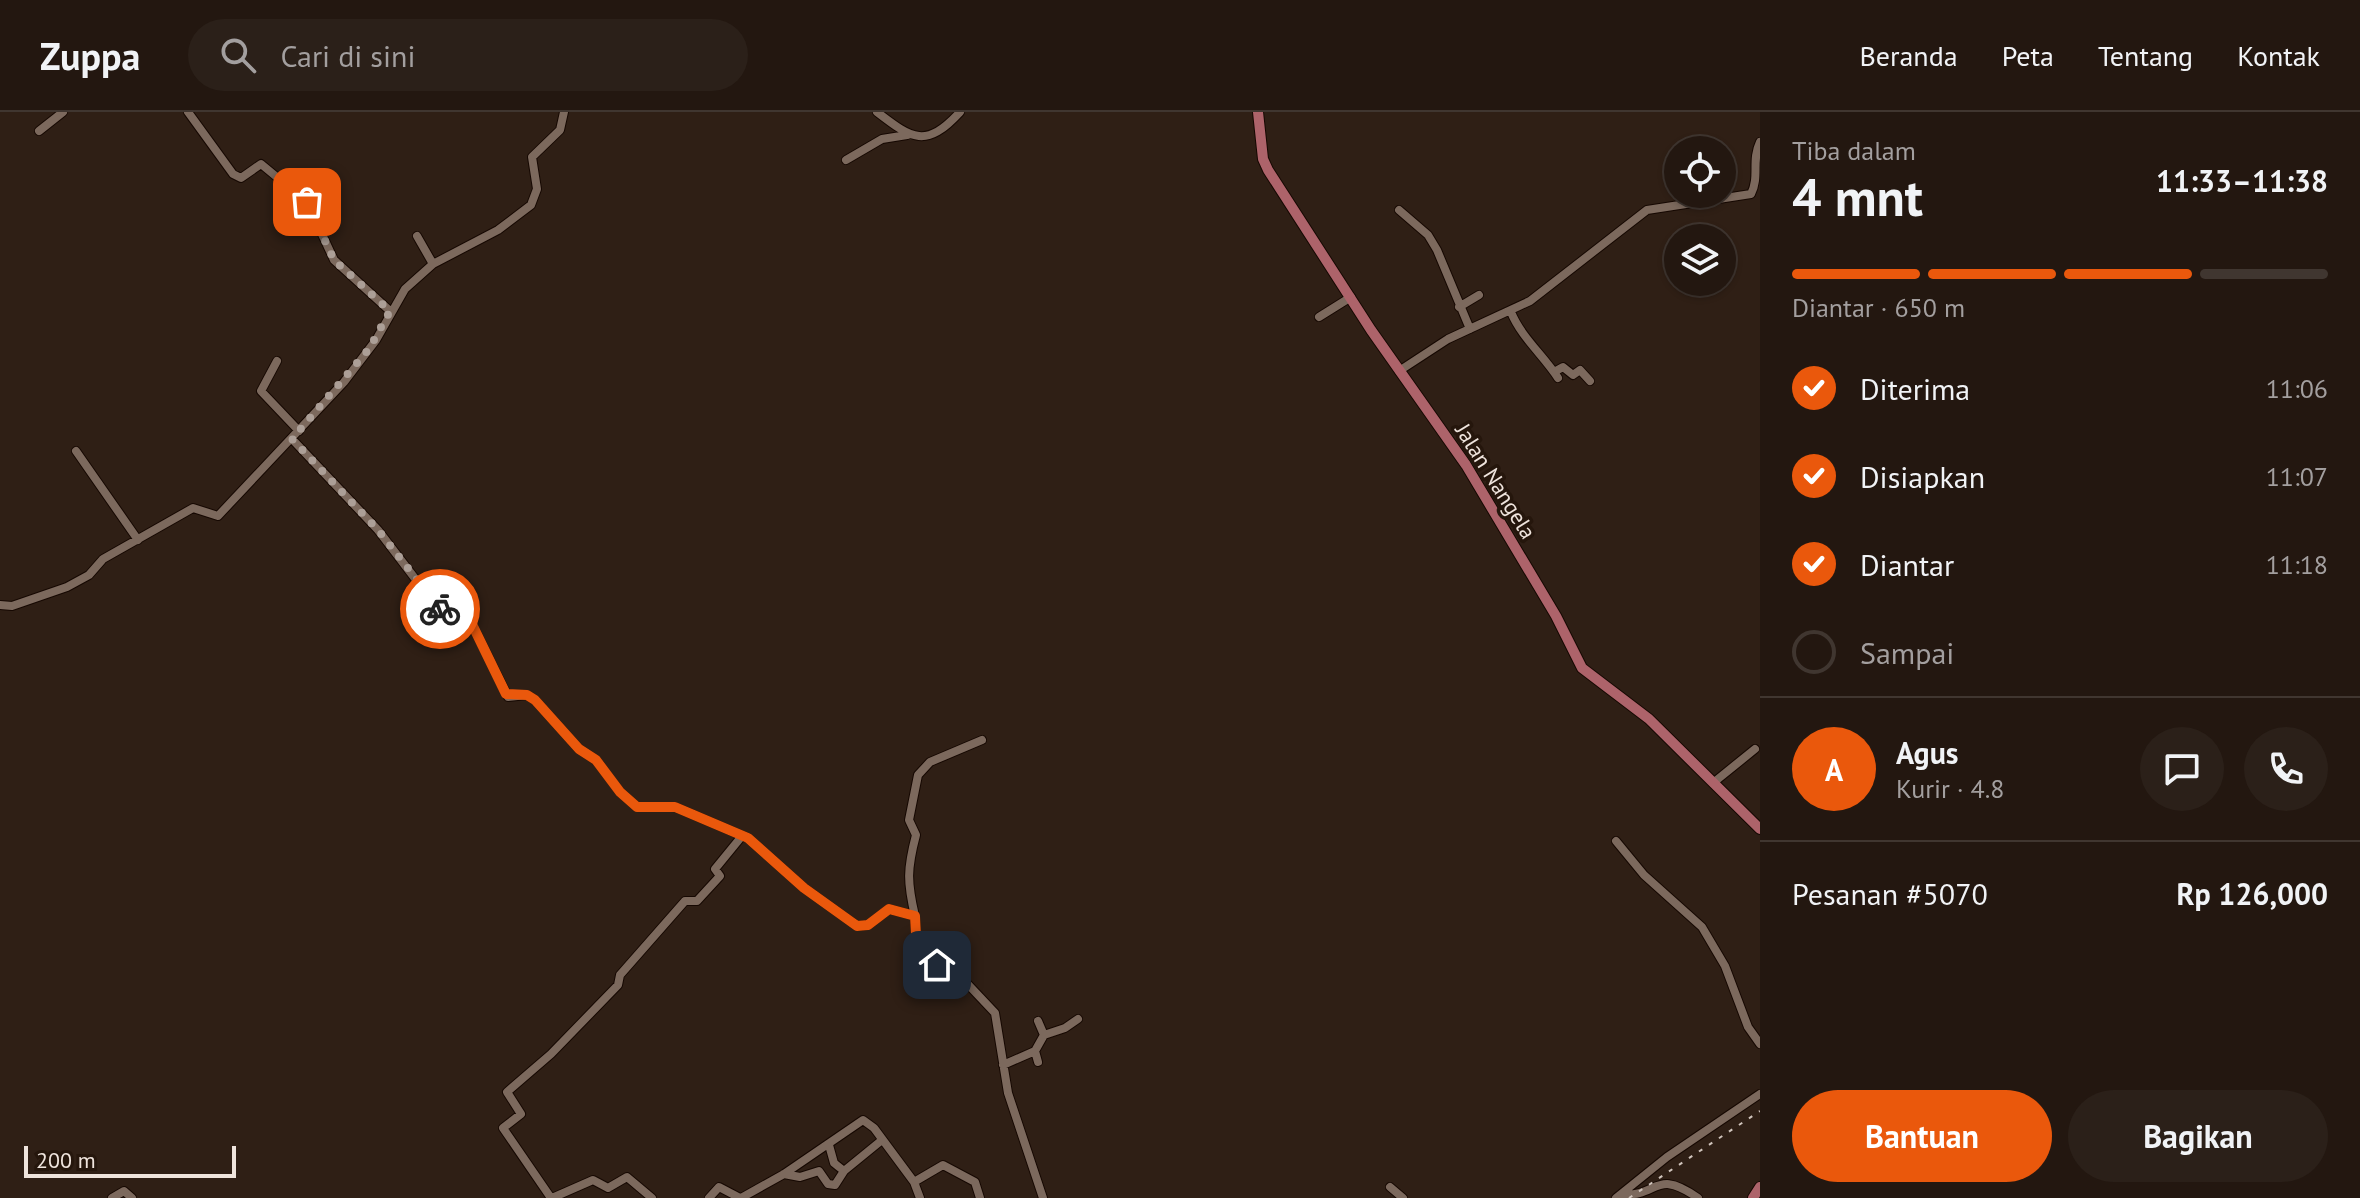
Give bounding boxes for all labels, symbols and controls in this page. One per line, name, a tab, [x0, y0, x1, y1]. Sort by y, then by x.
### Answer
search box	[188, 19, 748, 91]
text: Zuppa	[40, 31, 140, 80]
icon: search	[216, 33, 260, 77]
text: Cari di sini	[280, 36, 415, 75]
text: Beranda	[1859, 37, 1958, 74]
text: Peta	[2002, 37, 2054, 74]
text: Tentang	[2098, 37, 2193, 74]
text: Kontak	[2237, 37, 2320, 74]
text: Tiba dalam	[1792, 134, 1916, 167]
map controls	[1664, 136, 1736, 296]
button: locate	[1664, 136, 1736, 208]
text: 11:33–11:38	[2156, 161, 2328, 200]
text: 4 mnt	[1792, 163, 1923, 230]
pin	[273, 168, 341, 236]
icon: bag	[285, 180, 329, 224]
button: layers	[1664, 224, 1736, 296]
text: Diantar · 650 m	[1792, 291, 1965, 324]
icon: check	[1792, 366, 1836, 410]
text: Diterima	[1860, 369, 1970, 408]
text: 11:06	[2266, 372, 2328, 405]
street label: Jalan Nangela	[1449, 417, 1542, 544]
icon: check	[1792, 454, 1836, 498]
text: Disiapkan	[1860, 457, 1985, 496]
text: 11:07	[2266, 460, 2328, 493]
icon: check	[1792, 542, 1836, 586]
text: Diantar	[1860, 545, 1954, 584]
text: 11:18	[2266, 548, 2328, 581]
courier	[400, 569, 480, 649]
icon: bike	[418, 587, 462, 631]
text: Sampai	[1860, 633, 1954, 672]
button: chat	[2140, 727, 2224, 811]
button: phone	[2244, 727, 2328, 811]
text: Agus	[1896, 733, 1958, 772]
text: A	[1825, 750, 1843, 789]
text: Kurir · 4.8	[1896, 772, 2005, 805]
text: Pesanan #5070	[1792, 874, 1988, 913]
text: Rp 126,000	[2177, 874, 2328, 913]
pin	[903, 931, 971, 999]
icon: home	[915, 943, 959, 987]
button: Bantuan	[1792, 1090, 2052, 1182]
button: Bagikan	[2068, 1090, 2328, 1182]
scale bar	[24, 1142, 236, 1178]
text: 200 m	[36, 1146, 96, 1174]

